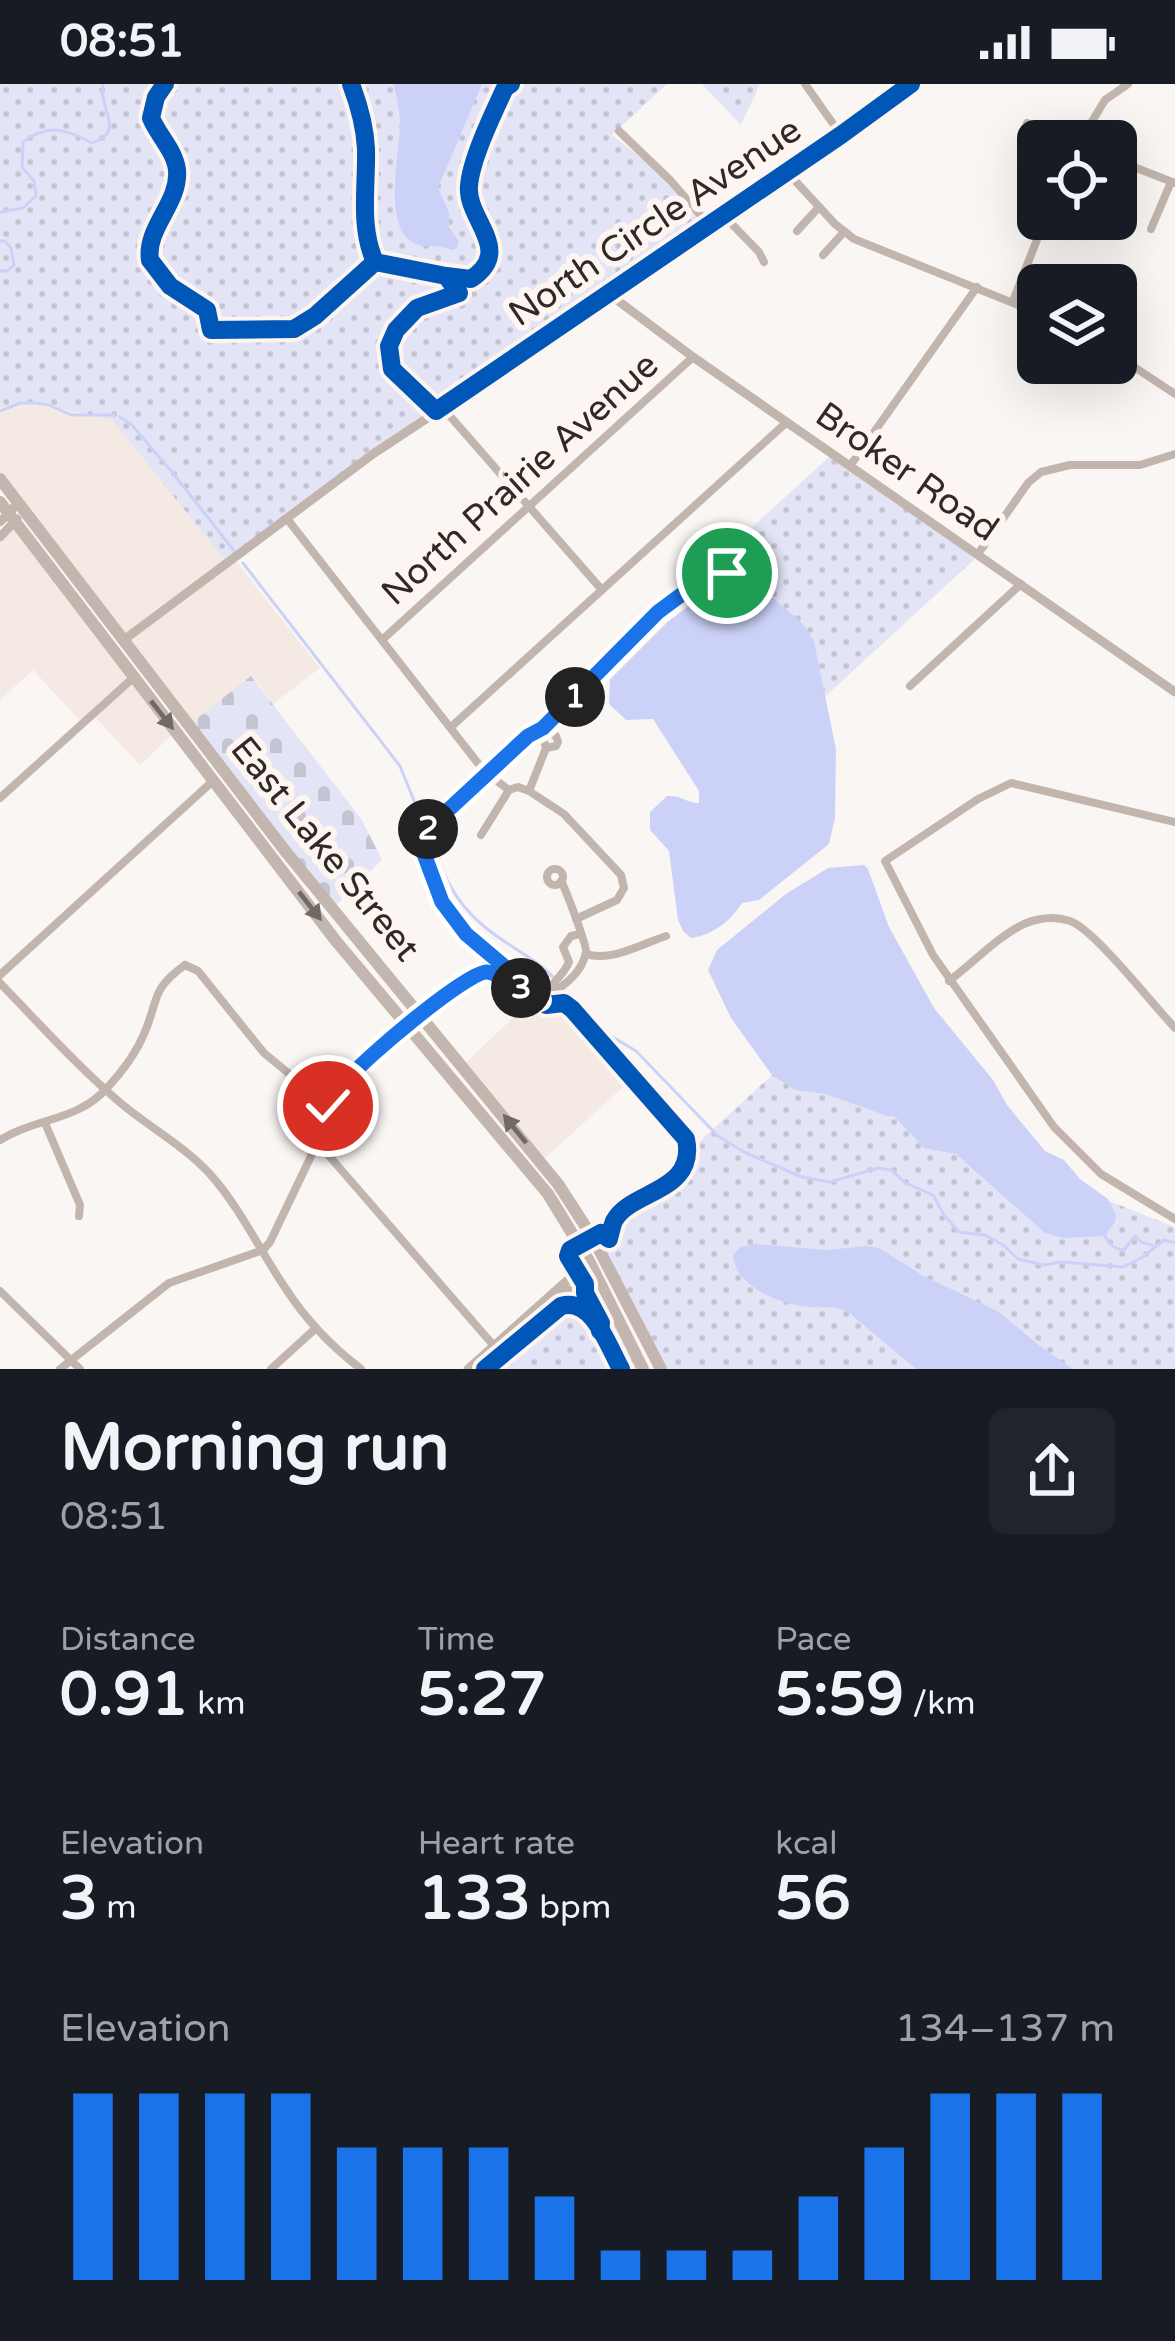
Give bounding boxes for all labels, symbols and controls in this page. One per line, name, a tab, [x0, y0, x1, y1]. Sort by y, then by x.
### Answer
text: 08:51	[60, 15, 185, 69]
street label: North Circle Avenue	[501, 108, 809, 336]
map controls	[1017, 120, 1137, 384]
button: locate	[1017, 120, 1137, 240]
button: layers	[1017, 264, 1137, 384]
street label: North Prairie Avenue	[373, 343, 667, 615]
street label: Broker Road	[807, 393, 1007, 551]
pin	[676, 522, 778, 624]
icon: arrive	[694, 540, 760, 606]
pin: 1	[545, 667, 605, 727]
text: 1	[565, 677, 585, 716]
one-way arrow	[149, 699, 174, 731]
street label: East Lake Street	[221, 728, 429, 970]
pin: 2	[398, 799, 458, 859]
text: 2	[418, 809, 438, 848]
one-way arrow	[297, 891, 321, 922]
pin: 3	[491, 958, 551, 1018]
text: 3	[511, 968, 531, 1007]
pin	[277, 1055, 379, 1157]
icon: check	[295, 1073, 361, 1139]
one-way arrow	[503, 1114, 528, 1145]
text: Morning run	[60, 1408, 450, 1488]
button: share	[989, 1408, 1115, 1534]
text: 08:51	[60, 1493, 168, 1540]
text: Distance	[60, 1620, 196, 1659]
text: Time	[418, 1620, 495, 1659]
text: Pace	[775, 1620, 851, 1659]
text: 0.91	[60, 1659, 189, 1731]
text: 5:27	[418, 1659, 546, 1731]
text: 5:59	[775, 1659, 904, 1731]
text: km	[189, 1684, 246, 1723]
text: /km	[904, 1684, 975, 1723]
text: Elevation	[60, 1824, 204, 1863]
text: Heart rate	[418, 1824, 575, 1863]
text: kcal	[775, 1824, 837, 1863]
text: 3	[60, 1863, 98, 1935]
text: 133	[418, 1863, 531, 1935]
text: 56	[775, 1863, 851, 1935]
text: m	[98, 1888, 137, 1927]
text: bpm	[531, 1888, 611, 1927]
text: Elevation	[60, 2005, 230, 2052]
text: 134–137 m	[895, 2005, 1115, 2052]

